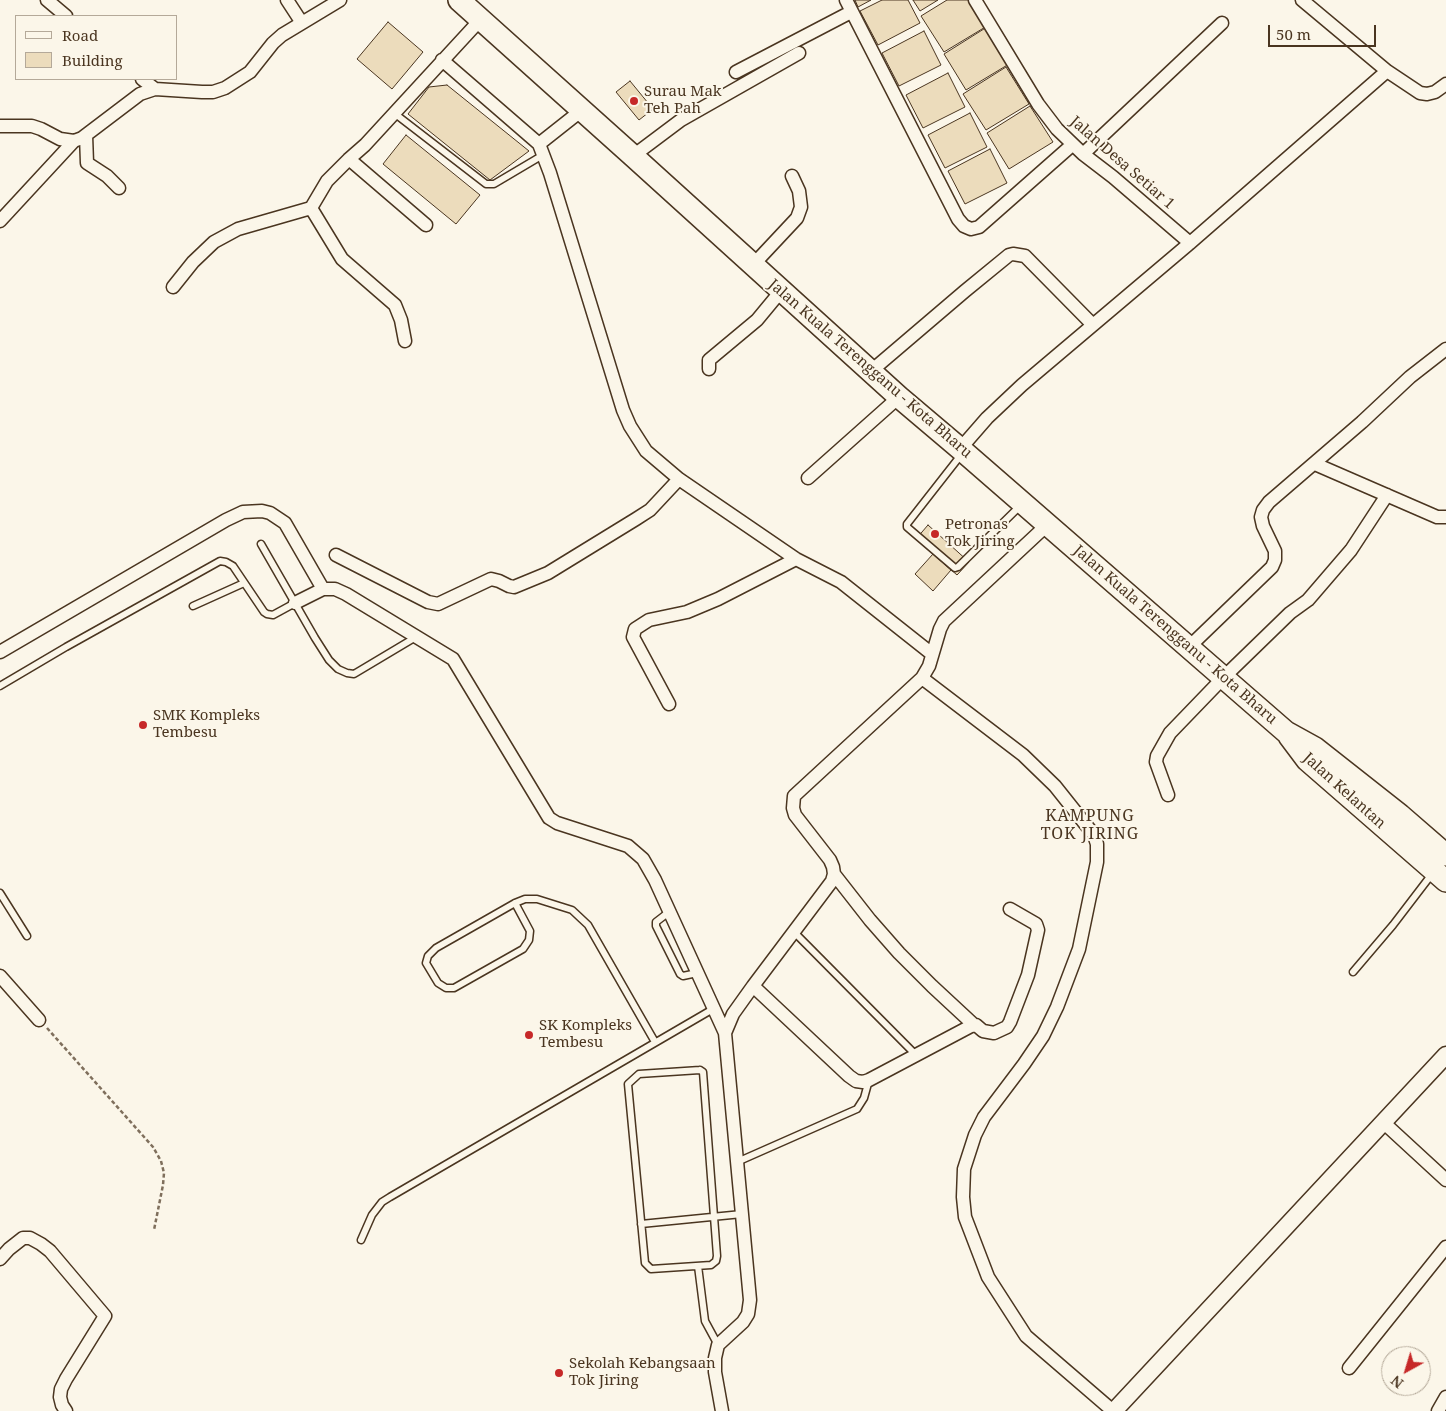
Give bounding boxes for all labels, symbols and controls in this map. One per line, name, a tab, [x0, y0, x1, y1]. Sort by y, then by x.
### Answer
legend	[15, 15, 178, 80]
scale bar	[1271, 15, 1378, 47]
text: 50 m	[1276, 24, 1311, 44]
text: Road	[62, 25, 98, 45]
text: Building	[62, 50, 123, 70]
place label: Surau Mak Teh Pah	[644, 83, 722, 118]
marker: Surau Mak Teh Pah	[628, 95, 640, 107]
street label: Jalan Desa Setiar 1	[1066, 113, 1178, 213]
street label: Jalan Kuala Terengganu - Kota Bharu	[764, 276, 976, 462]
place label: Petronas Tok Jiring	[945, 516, 1015, 551]
marker: Petronas Tok Jiring	[929, 528, 941, 540]
street label: Jalan Kuala Terengganu - Kota Bharu	[1069, 542, 1281, 728]
place label: SMK Kompleks Tembesu	[153, 707, 260, 742]
marker: SMK Kompleks Tembesu	[137, 719, 149, 731]
street label: Jalan Kelantan	[1299, 749, 1389, 833]
district label: KAMPUNG TOK JIRING	[1040, 806, 1140, 844]
place label: SK Kompleks Tembesu	[539, 1017, 632, 1052]
marker: SK Kompleks Tembesu	[523, 1029, 535, 1041]
north arrow	[1381, 1346, 1431, 1396]
place label: Sekolah Kebangsaan Tok Jiring	[569, 1355, 716, 1390]
marker: Sekolah Kebangsaan Tok Jiring	[553, 1367, 565, 1379]
text: N	[1387, 1371, 1407, 1393]

